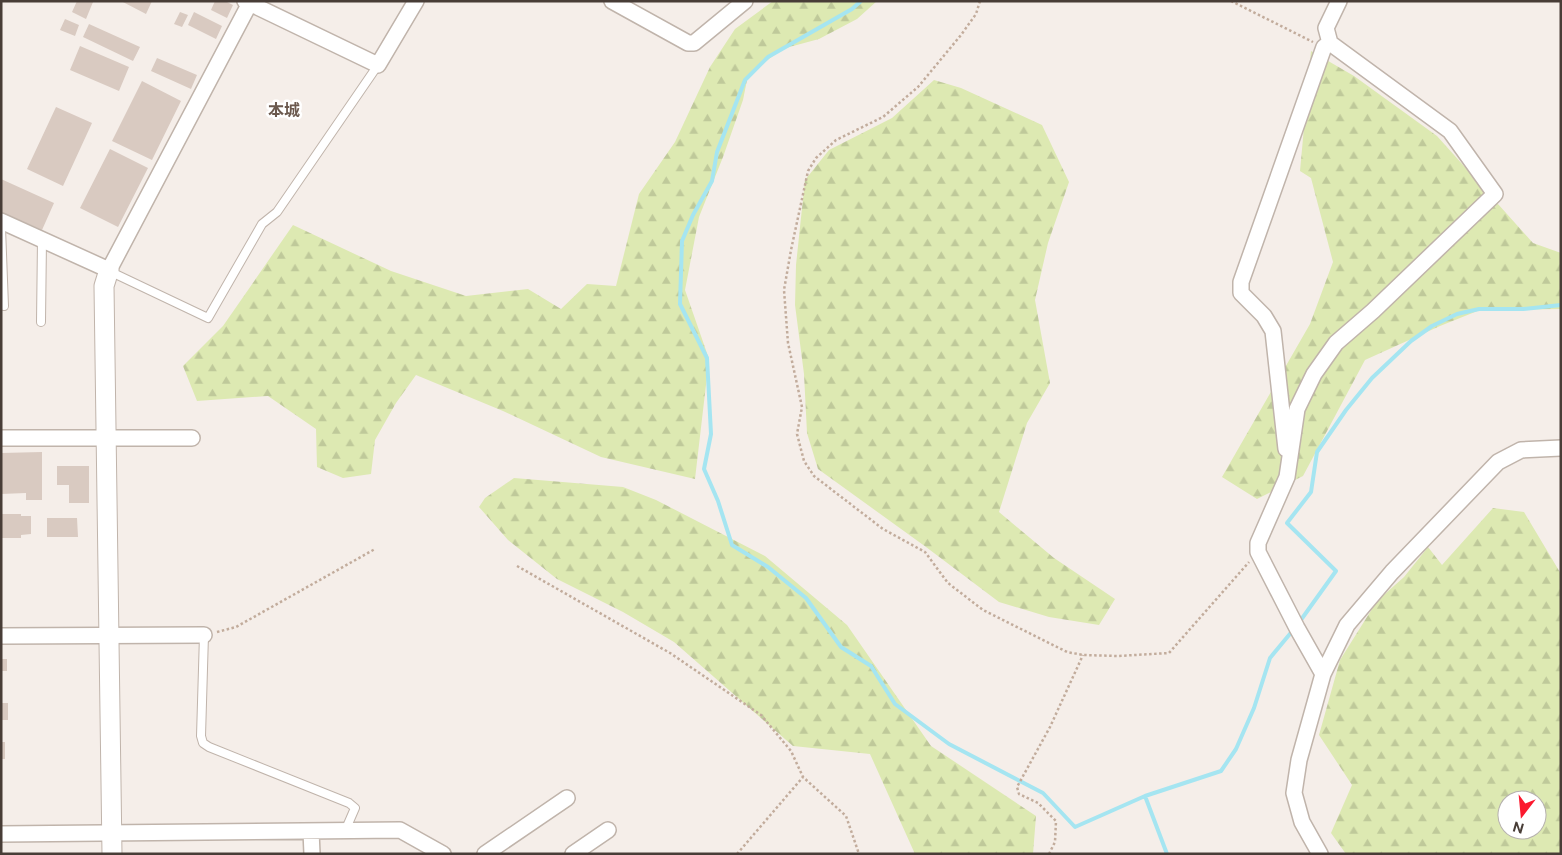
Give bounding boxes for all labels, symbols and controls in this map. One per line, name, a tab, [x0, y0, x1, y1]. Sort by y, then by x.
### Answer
district label: 本城	[268, 101, 300, 120]
north arrow	[1497, 790, 1547, 840]
text: N	[1511, 818, 1526, 837]

